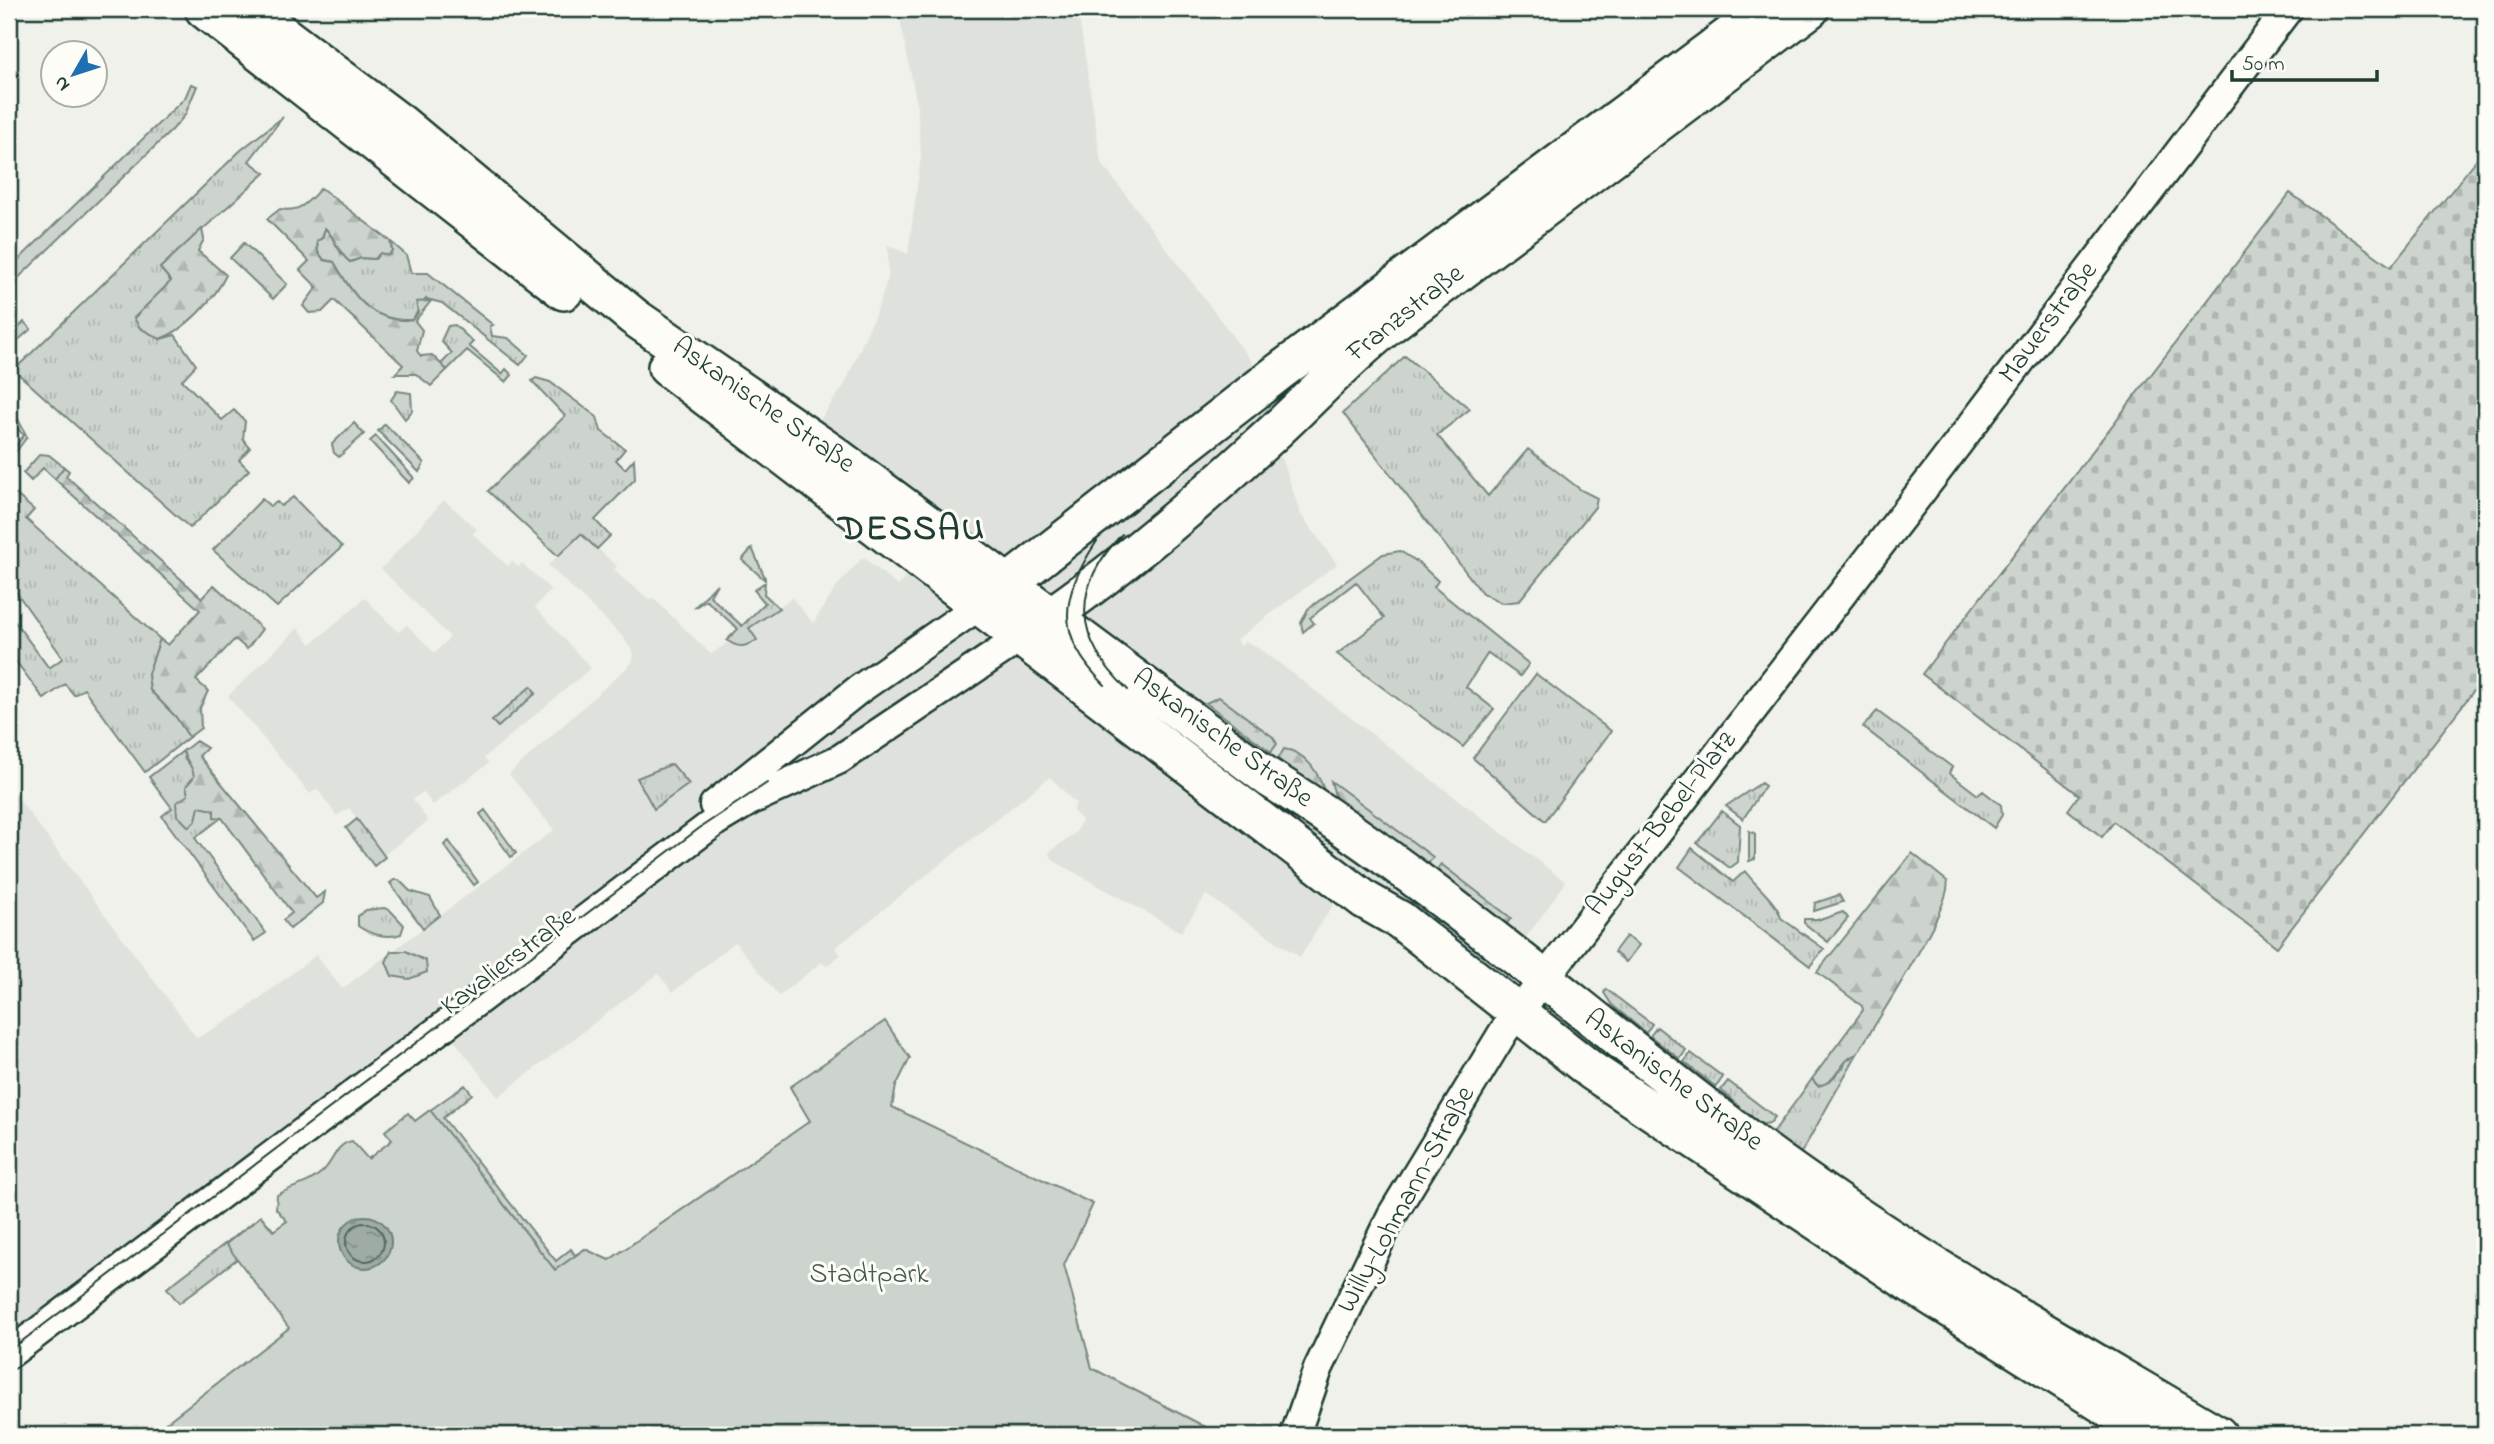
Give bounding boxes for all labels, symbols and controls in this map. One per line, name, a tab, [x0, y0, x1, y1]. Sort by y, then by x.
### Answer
north arrow	[38, 38, 108, 108]
scale bar	[2232, 38, 2377, 82]
text: 50 m	[2242, 50, 2285, 80]
text: N	[48, 70, 77, 97]
street label: Mauerstraße	[1989, 253, 2109, 393]
street label: Franzstraße	[1337, 255, 1474, 374]
street label: Askanische Straße	[663, 327, 863, 485]
district label: DESSAU	[836, 505, 986, 556]
street label: Askanische Straße	[1123, 659, 1322, 819]
street label: August-Bebel-Platz	[1576, 722, 1748, 925]
street label: Kavalierstraße	[433, 897, 586, 1027]
street label: Askanische Straße	[1575, 1000, 1772, 1163]
street label: Willy-Lohmann-Straße	[1327, 1078, 1487, 1321]
park label: Stadtpark	[810, 1255, 929, 1296]

